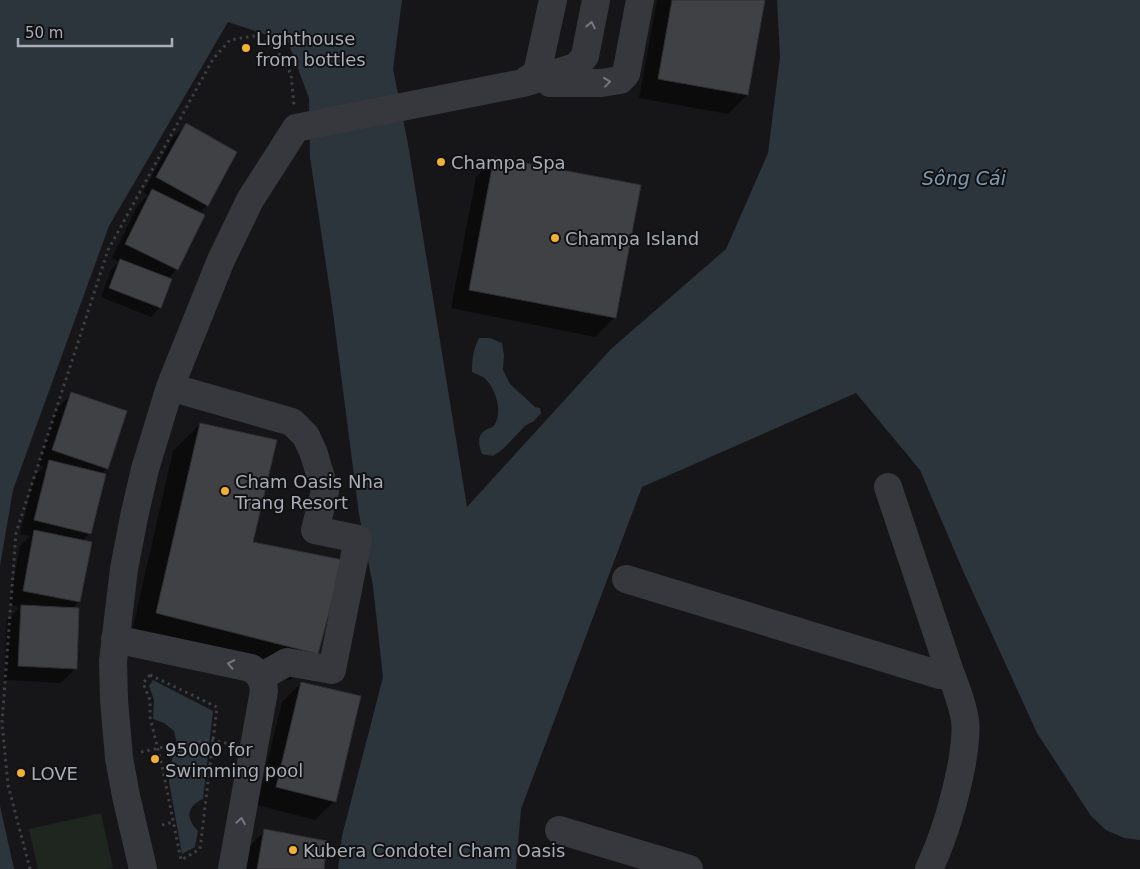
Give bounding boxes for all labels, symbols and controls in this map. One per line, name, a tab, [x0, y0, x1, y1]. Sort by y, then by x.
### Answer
scale bar	[18, 15, 171, 47]
one-way arrow	[586, 20, 596, 29]
text: 50 m	[25, 24, 63, 42]
place label: Lighthouse from bottles	[256, 28, 366, 70]
marker: Lighthouse from bottles	[240, 42, 252, 54]
one-way arrow	[603, 77, 611, 88]
place label: Champa Spa	[451, 152, 566, 173]
marker: Champa Spa	[435, 156, 447, 168]
water label: Sông Cái	[922, 167, 1007, 189]
place label: Champa Island	[565, 228, 699, 249]
marker: Champa Island	[549, 232, 561, 244]
place label: Cham Oasis Nha Trang Resort	[234, 471, 384, 513]
marker: Cham Oasis Nha Trang Resort	[219, 485, 231, 497]
one-way arrow	[227, 659, 236, 670]
place label: 95000 for Swimming pool	[165, 739, 303, 781]
marker: 95000 for Swimming pool	[149, 753, 161, 765]
place label: LOVE	[31, 763, 78, 784]
marker: LOVE	[15, 767, 27, 779]
one-way arrow	[235, 817, 245, 825]
place label: Kubera Condotel Cham Oasis	[303, 840, 565, 861]
marker: Kubera Condotel Cham Oasis	[287, 844, 299, 856]

